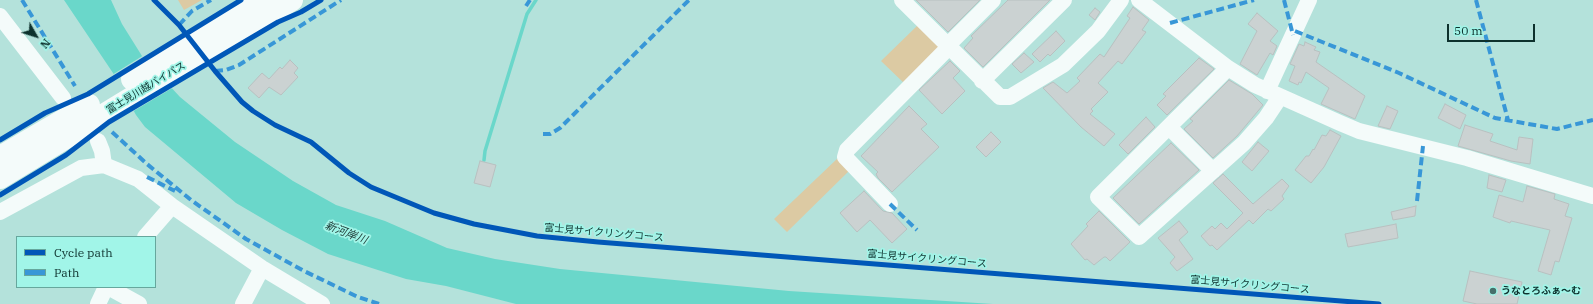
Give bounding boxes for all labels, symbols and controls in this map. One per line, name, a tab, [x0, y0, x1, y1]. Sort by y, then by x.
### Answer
north arrow	[16, 16, 56, 56]
scale bar	[1449, 16, 1537, 42]
text: 50 m	[1454, 23, 1483, 38]
text: N	[37, 36, 54, 51]
street label: 富士見川越バイパス	[104, 60, 188, 116]
water label: 新河岸川	[323, 219, 369, 247]
street label: 富士見サイクリングコース	[544, 222, 664, 244]
legend	[16, 236, 156, 288]
text: Cycle path	[54, 245, 113, 260]
street label: 富士見サイクリングコース	[867, 248, 987, 270]
text: Path	[54, 265, 79, 280]
street label: 富士見サイクリングコース	[1190, 274, 1310, 296]
place label: うなとろふぁ〜む	[1501, 285, 1581, 297]
marker: うなとろふぁ〜む	[1488, 286, 1498, 296]

